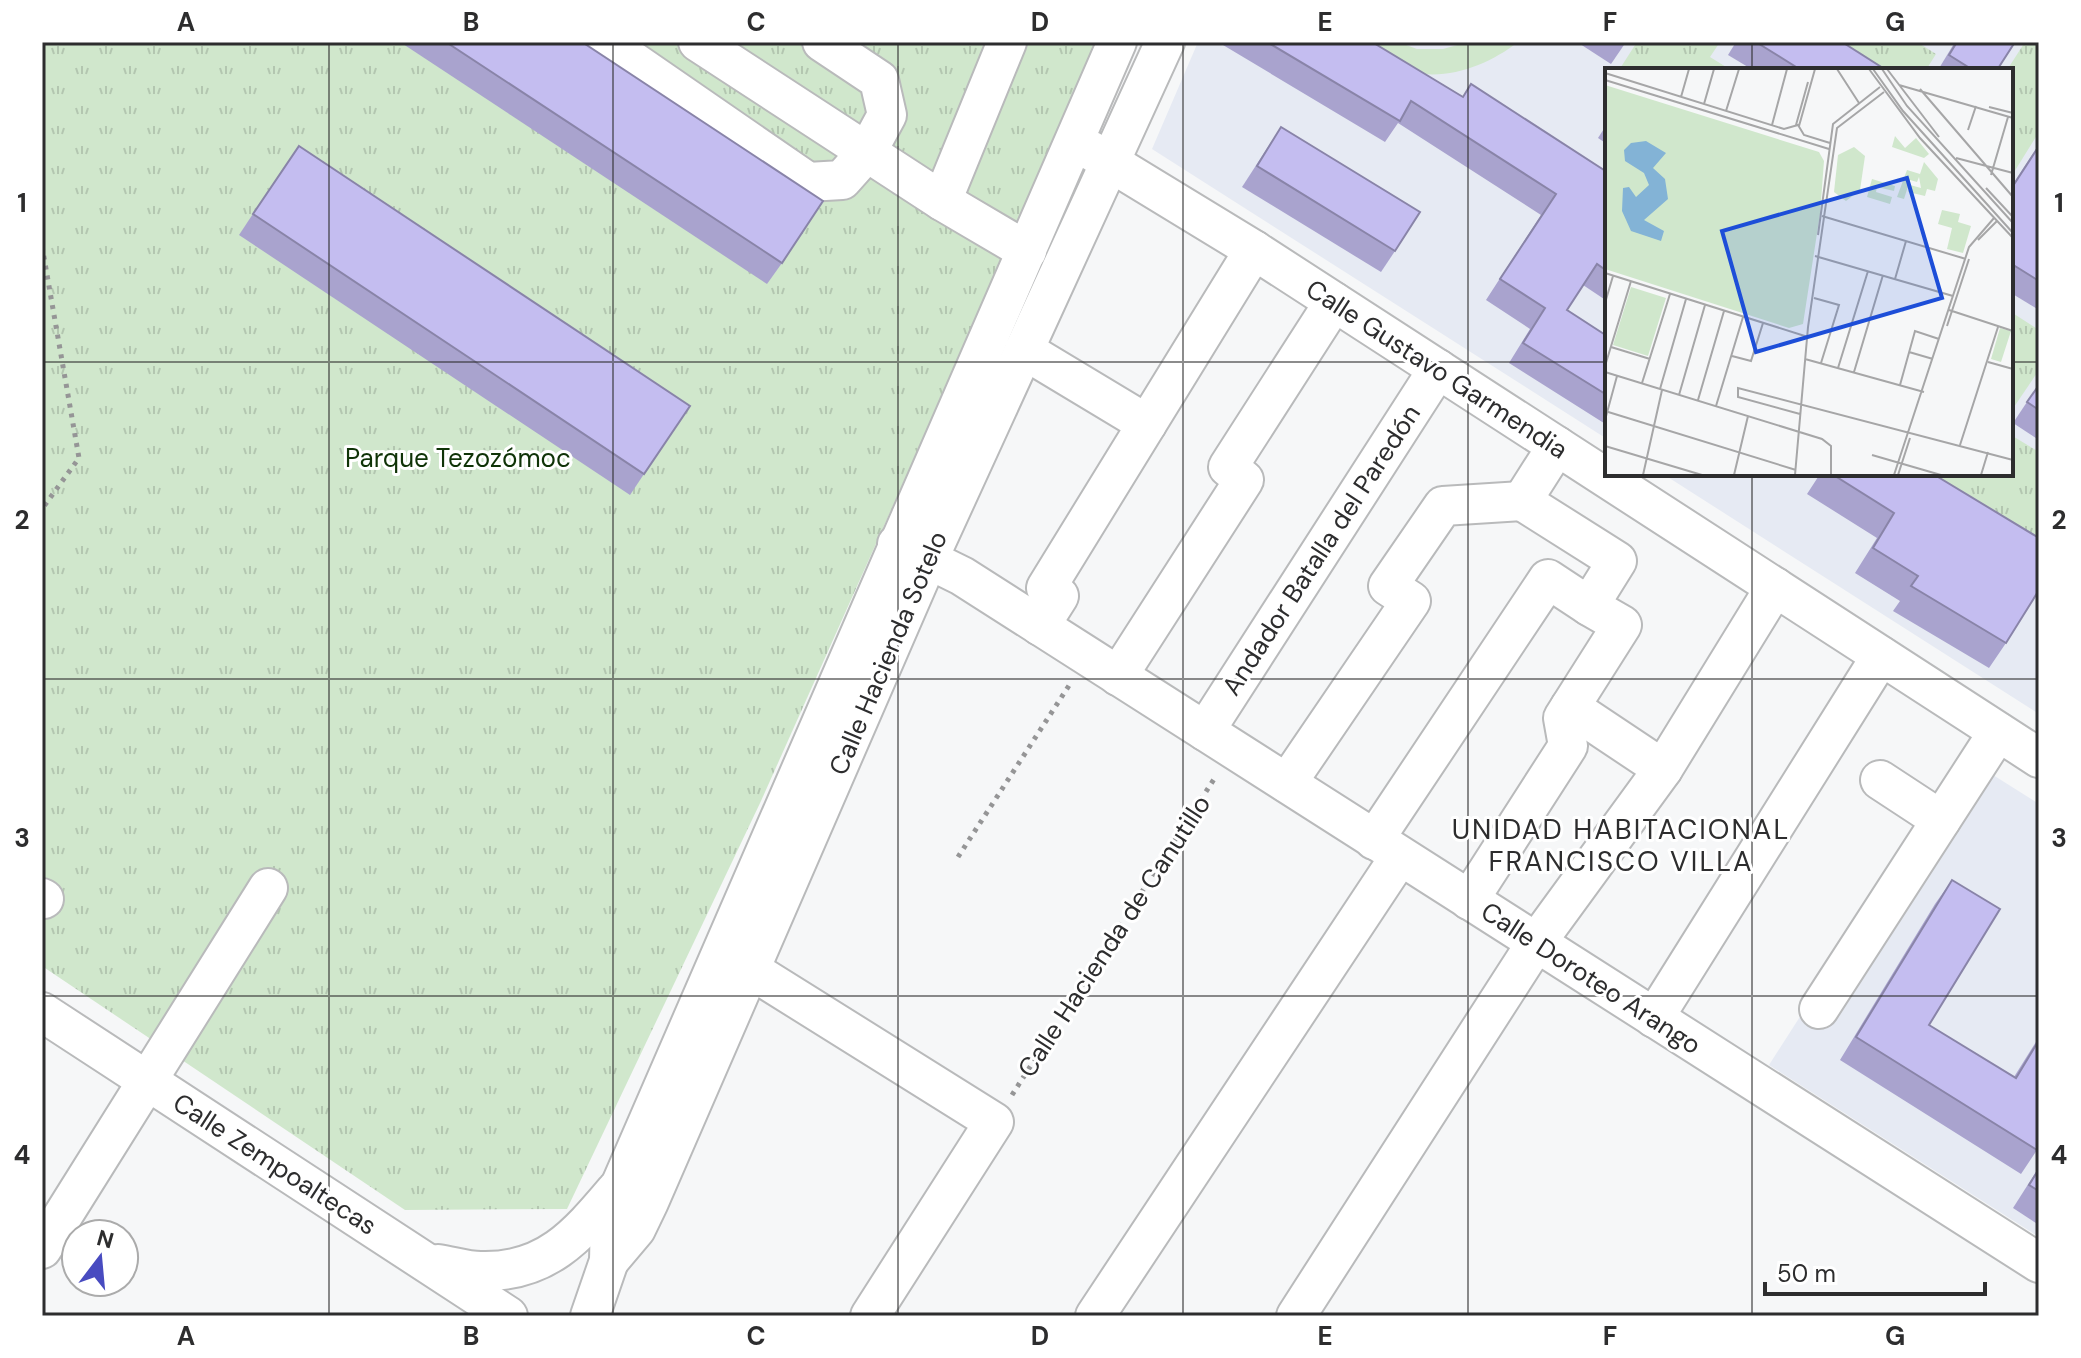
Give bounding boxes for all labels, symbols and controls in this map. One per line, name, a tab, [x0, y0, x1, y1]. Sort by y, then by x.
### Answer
text: A	[177, 5, 195, 39]
text: B	[463, 5, 479, 39]
text: C	[746, 5, 766, 39]
text: D	[1031, 5, 1049, 39]
text: E	[1317, 5, 1333, 39]
text: F	[1603, 5, 1617, 39]
text: G	[1885, 5, 1905, 39]
inset map	[1605, 68, 2013, 476]
text: 1	[17, 186, 27, 220]
text: 1	[2054, 186, 2064, 220]
street label: Calle Gustavo Garmendia	[1300, 272, 1574, 466]
street label: Andador Batalla del Paredón	[1214, 398, 1428, 702]
park label: Parque Tezozómoc	[345, 441, 571, 475]
text: 2	[14, 503, 30, 537]
text: 2	[2051, 503, 2067, 537]
street label: Calle Hacienda Sotelo	[821, 526, 955, 780]
street label: Calle Hacienda de Canutillo	[1010, 788, 1218, 1084]
district label: UNIDAD HABITACIONAL FRANCISCO VILLA	[1452, 811, 1790, 880]
text: 3	[14, 821, 30, 855]
text: 3	[2051, 821, 2067, 855]
street label: Calle Doroteo Arango	[1475, 894, 1707, 1062]
street label: Calle Zempoaltecas	[167, 1085, 383, 1243]
text: 4	[14, 1138, 30, 1172]
text: 4	[2051, 1138, 2067, 1172]
north arrow	[60, 1218, 140, 1298]
text: N	[94, 1223, 117, 1255]
scale bar	[1765, 1246, 1985, 1296]
text: 50 m	[1777, 1258, 1836, 1289]
text: A	[177, 1319, 195, 1353]
text: B	[463, 1319, 479, 1353]
text: C	[746, 1319, 766, 1353]
text: D	[1031, 1319, 1049, 1353]
text: E	[1317, 1319, 1333, 1353]
text: F	[1603, 1319, 1617, 1353]
text: G	[1885, 1319, 1905, 1353]

